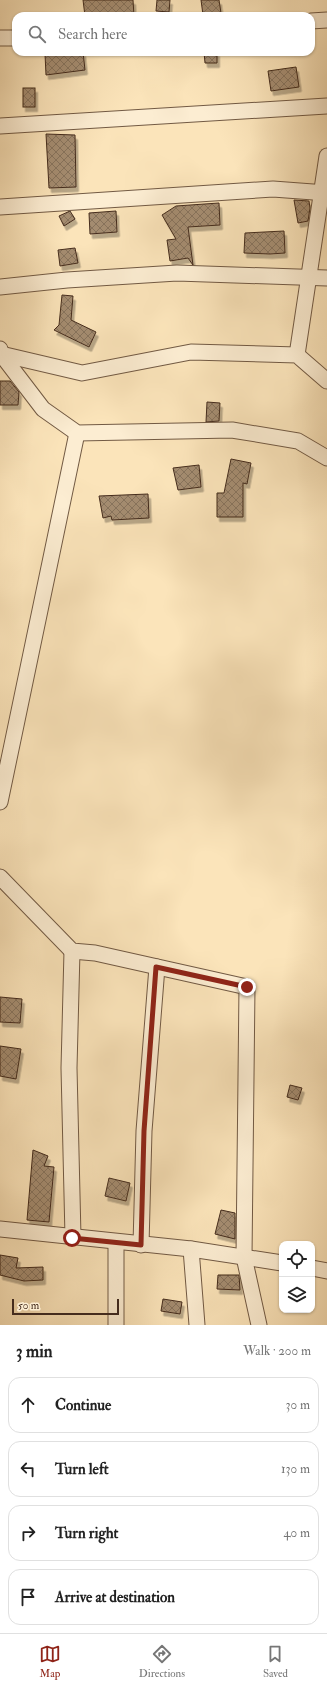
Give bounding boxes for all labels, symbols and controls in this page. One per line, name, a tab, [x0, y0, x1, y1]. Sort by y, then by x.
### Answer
search box	[12, 12, 315, 56]
icon: search	[26, 23, 48, 45]
text: Search here	[58, 25, 127, 44]
route end	[238, 978, 256, 996]
route start	[63, 1229, 81, 1247]
map controls	[279, 1241, 315, 1313]
button: locate	[279, 1241, 315, 1277]
button: layers	[279, 1277, 315, 1313]
scale bar	[12, 1297, 119, 1316]
text: 50 m	[18, 1299, 39, 1312]
text: 3 min	[16, 1341, 53, 1362]
text: Walk · 200 m	[243, 1343, 311, 1359]
icon: ahead	[17, 1394, 39, 1416]
text: Continue	[55, 1396, 111, 1415]
text: 30 m	[286, 1397, 310, 1413]
icon: left	[17, 1458, 39, 1480]
text: Turn left	[55, 1460, 109, 1479]
text: 130 m	[281, 1461, 310, 1477]
icon: right	[17, 1522, 39, 1544]
text: Turn right	[55, 1524, 118, 1543]
text: 40 m	[284, 1525, 310, 1541]
icon: arrive	[17, 1586, 39, 1608]
text: Arrive at destination	[55, 1588, 175, 1607]
tab: Map	[39, 1643, 61, 1680]
tab: Directions	[139, 1643, 185, 1680]
tab: Saved	[263, 1643, 288, 1680]

